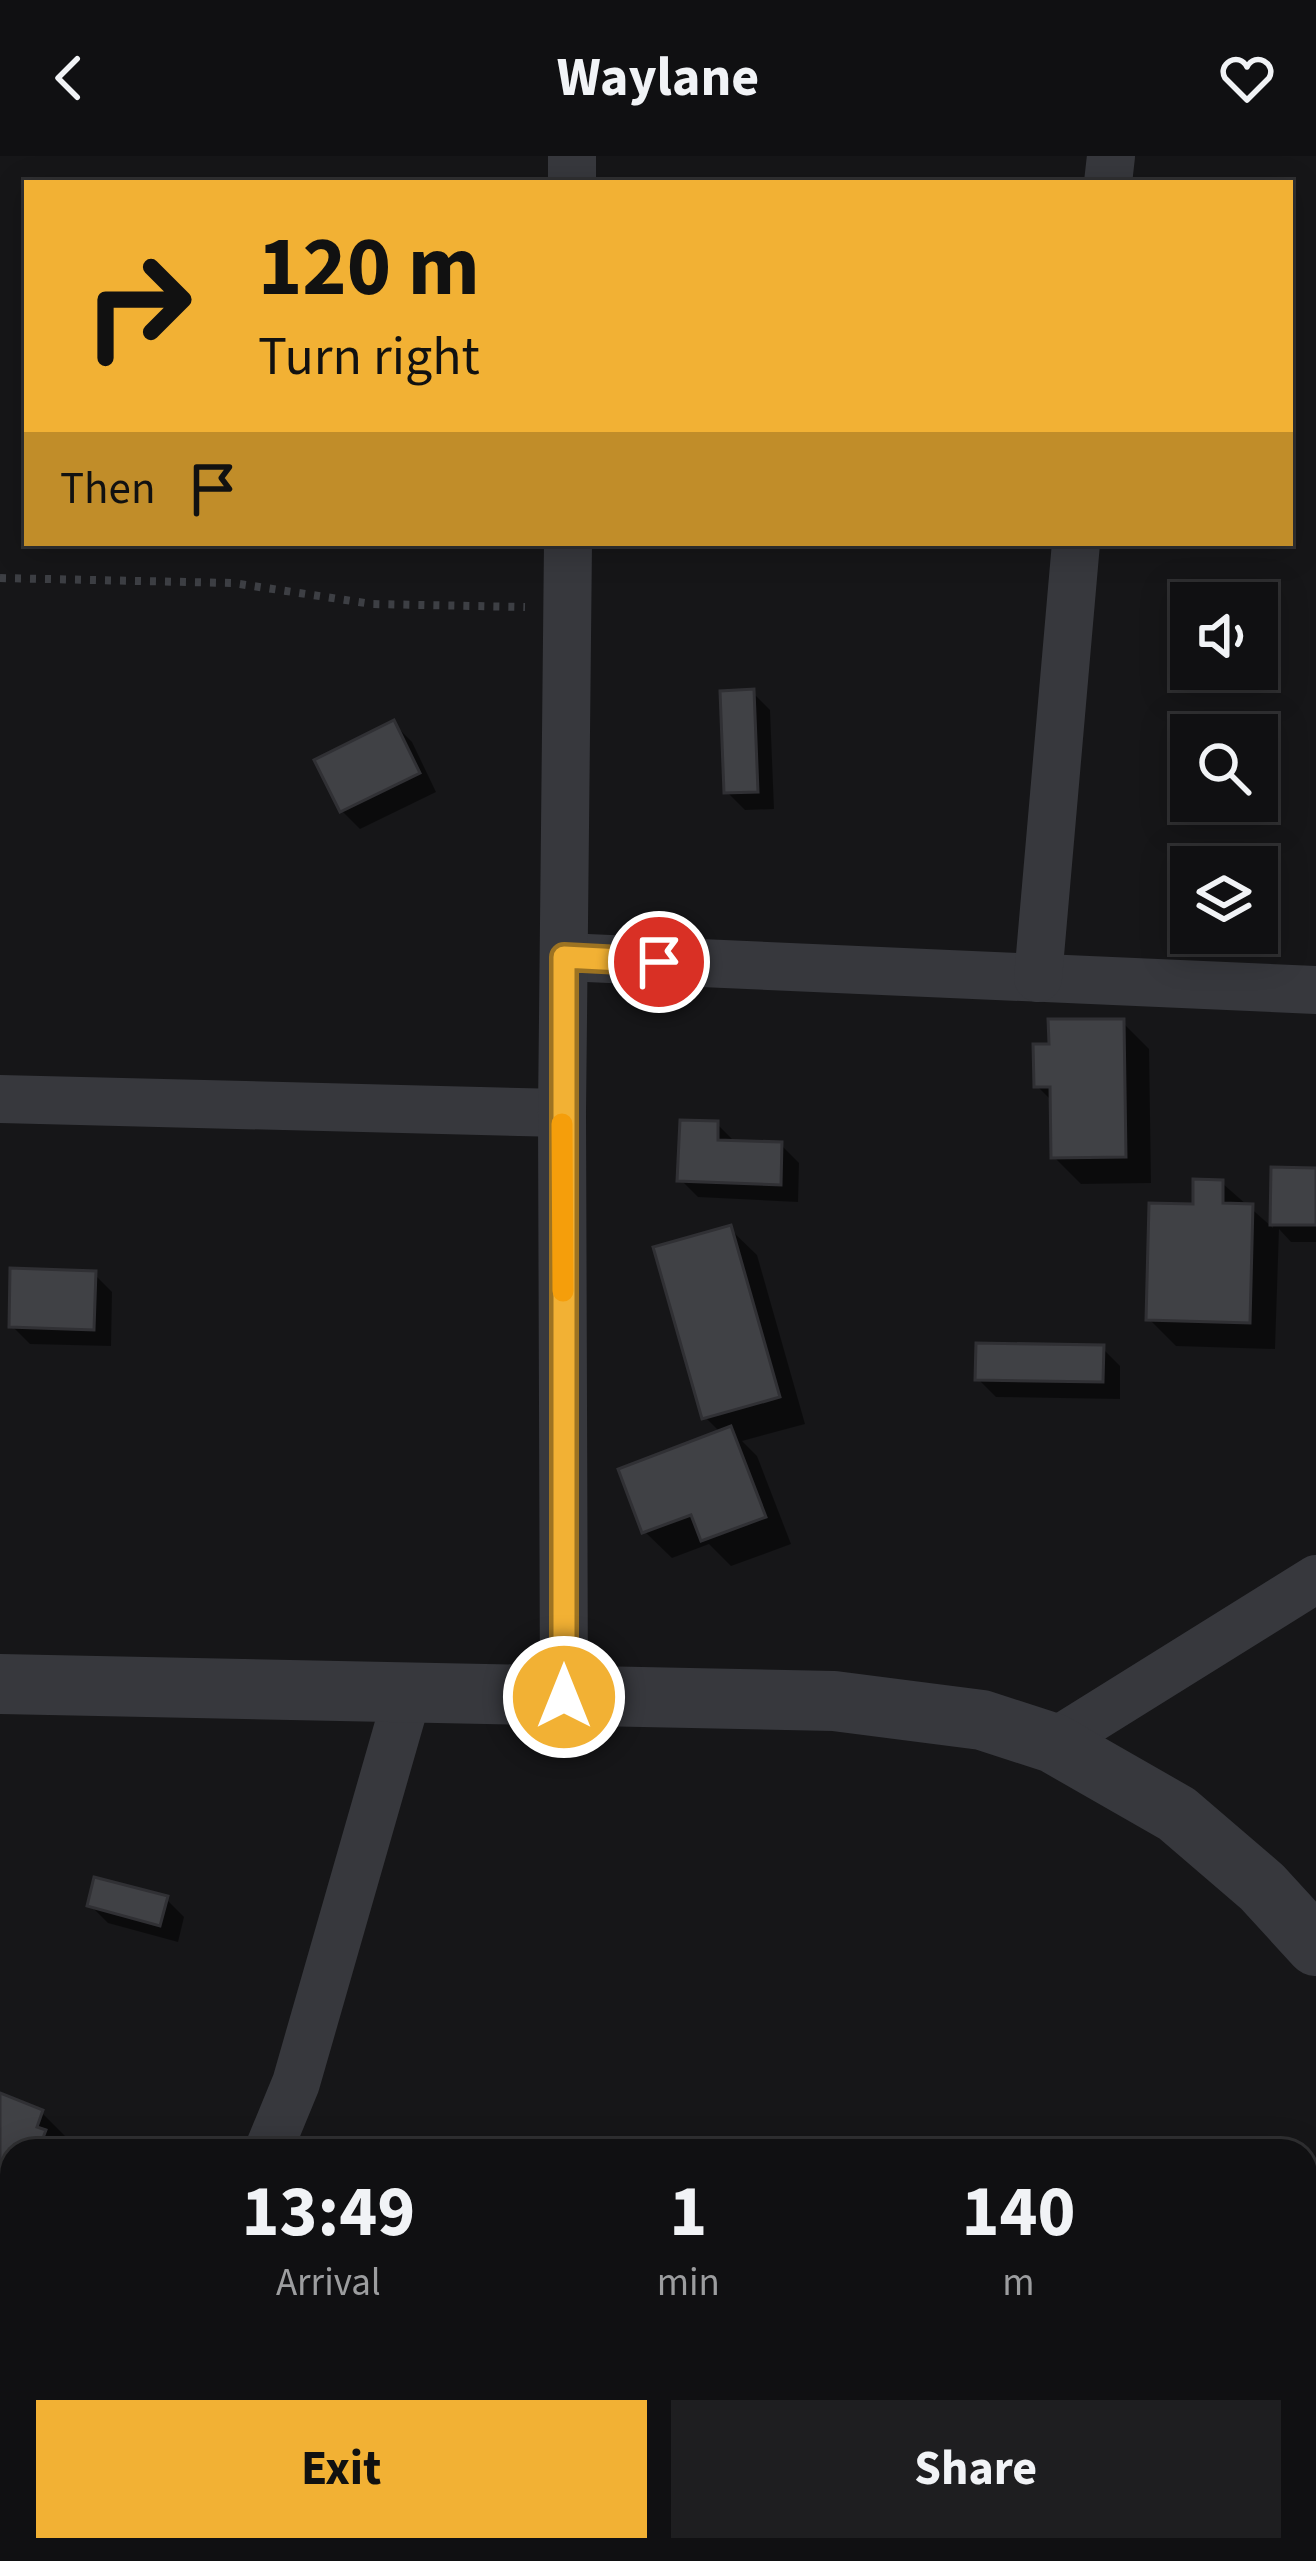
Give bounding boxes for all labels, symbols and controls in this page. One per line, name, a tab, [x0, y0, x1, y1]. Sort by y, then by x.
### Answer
text: Waylane	[557, 40, 759, 117]
icon: back	[36, 45, 102, 111]
icon: heart	[1214, 45, 1280, 111]
text: 120 m	[258, 208, 480, 328]
icon: right	[60, 228, 216, 384]
text: Turn right	[258, 319, 480, 396]
icon: arrive	[180, 456, 246, 522]
text: Then	[60, 457, 156, 521]
map controls	[1170, 582, 1278, 954]
button: sound	[1170, 582, 1278, 690]
button: search	[1170, 714, 1278, 822]
button: layers	[1170, 846, 1278, 954]
pin	[608, 911, 710, 1013]
icon: arrive	[626, 929, 692, 995]
position arrow	[501, 1634, 627, 1760]
text: 13:49	[242, 2161, 415, 2264]
text: 1	[669, 2161, 707, 2264]
text: 140	[961, 2161, 1076, 2264]
text: Arrival	[276, 2255, 381, 2311]
text: min	[657, 2255, 720, 2311]
text: m	[1002, 2255, 1035, 2311]
button: Exit	[36, 2400, 647, 2538]
button: Share	[671, 2400, 1281, 2538]

